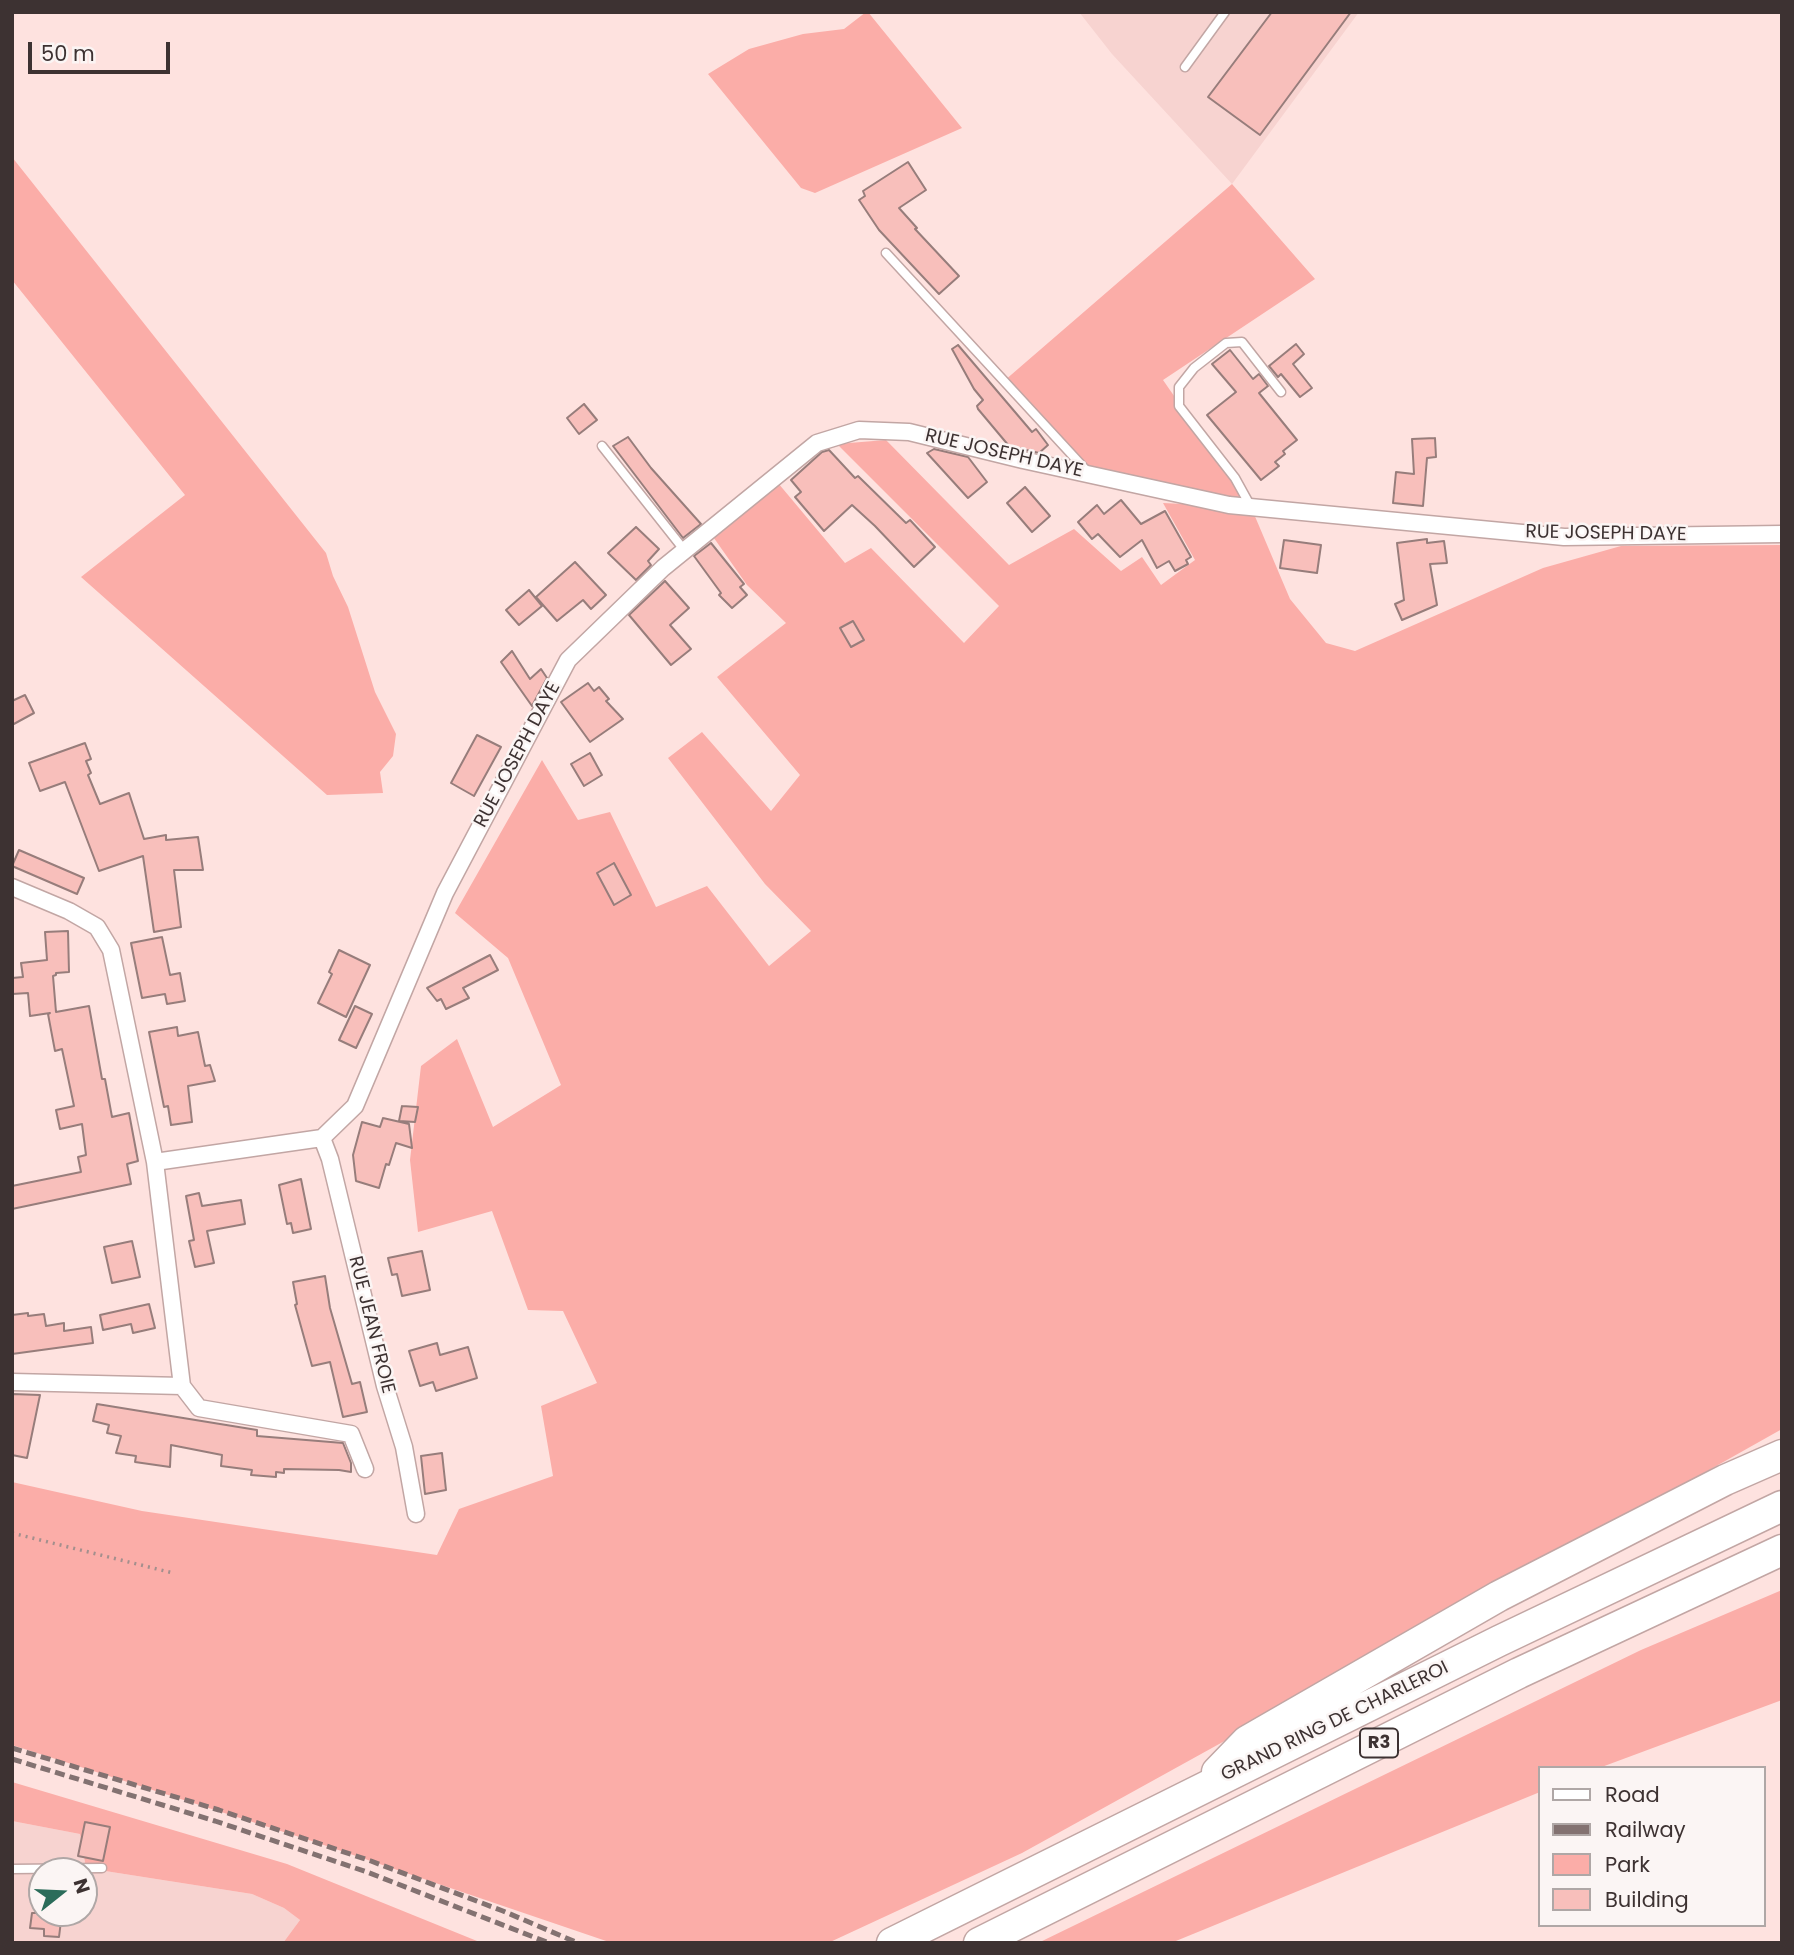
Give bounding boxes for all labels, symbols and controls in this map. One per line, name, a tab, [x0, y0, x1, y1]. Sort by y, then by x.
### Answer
scale bar	[32, 28, 173, 72]
text: 50 m	[41, 39, 95, 68]
street label: RUE JOSEPH DAYE	[923, 425, 1085, 483]
street label: RUE JOSEPH DAYE	[1525, 521, 1687, 547]
street label: RUE JOSEPH DAYE	[470, 678, 566, 832]
street label: RUE JEAN FROIE	[343, 1254, 399, 1396]
street label: GRAND RING DE CHARLEROI	[1218, 1657, 1452, 1787]
road number: R3	[1360, 1728, 1398, 1758]
legend	[1538, 1766, 1766, 1927]
text: Road	[1605, 1780, 1660, 1809]
text: Railway	[1605, 1815, 1686, 1844]
text: Park	[1605, 1850, 1650, 1879]
north arrow	[28, 1857, 98, 1927]
text: N	[66, 1875, 97, 1897]
text: Building	[1605, 1885, 1689, 1914]

